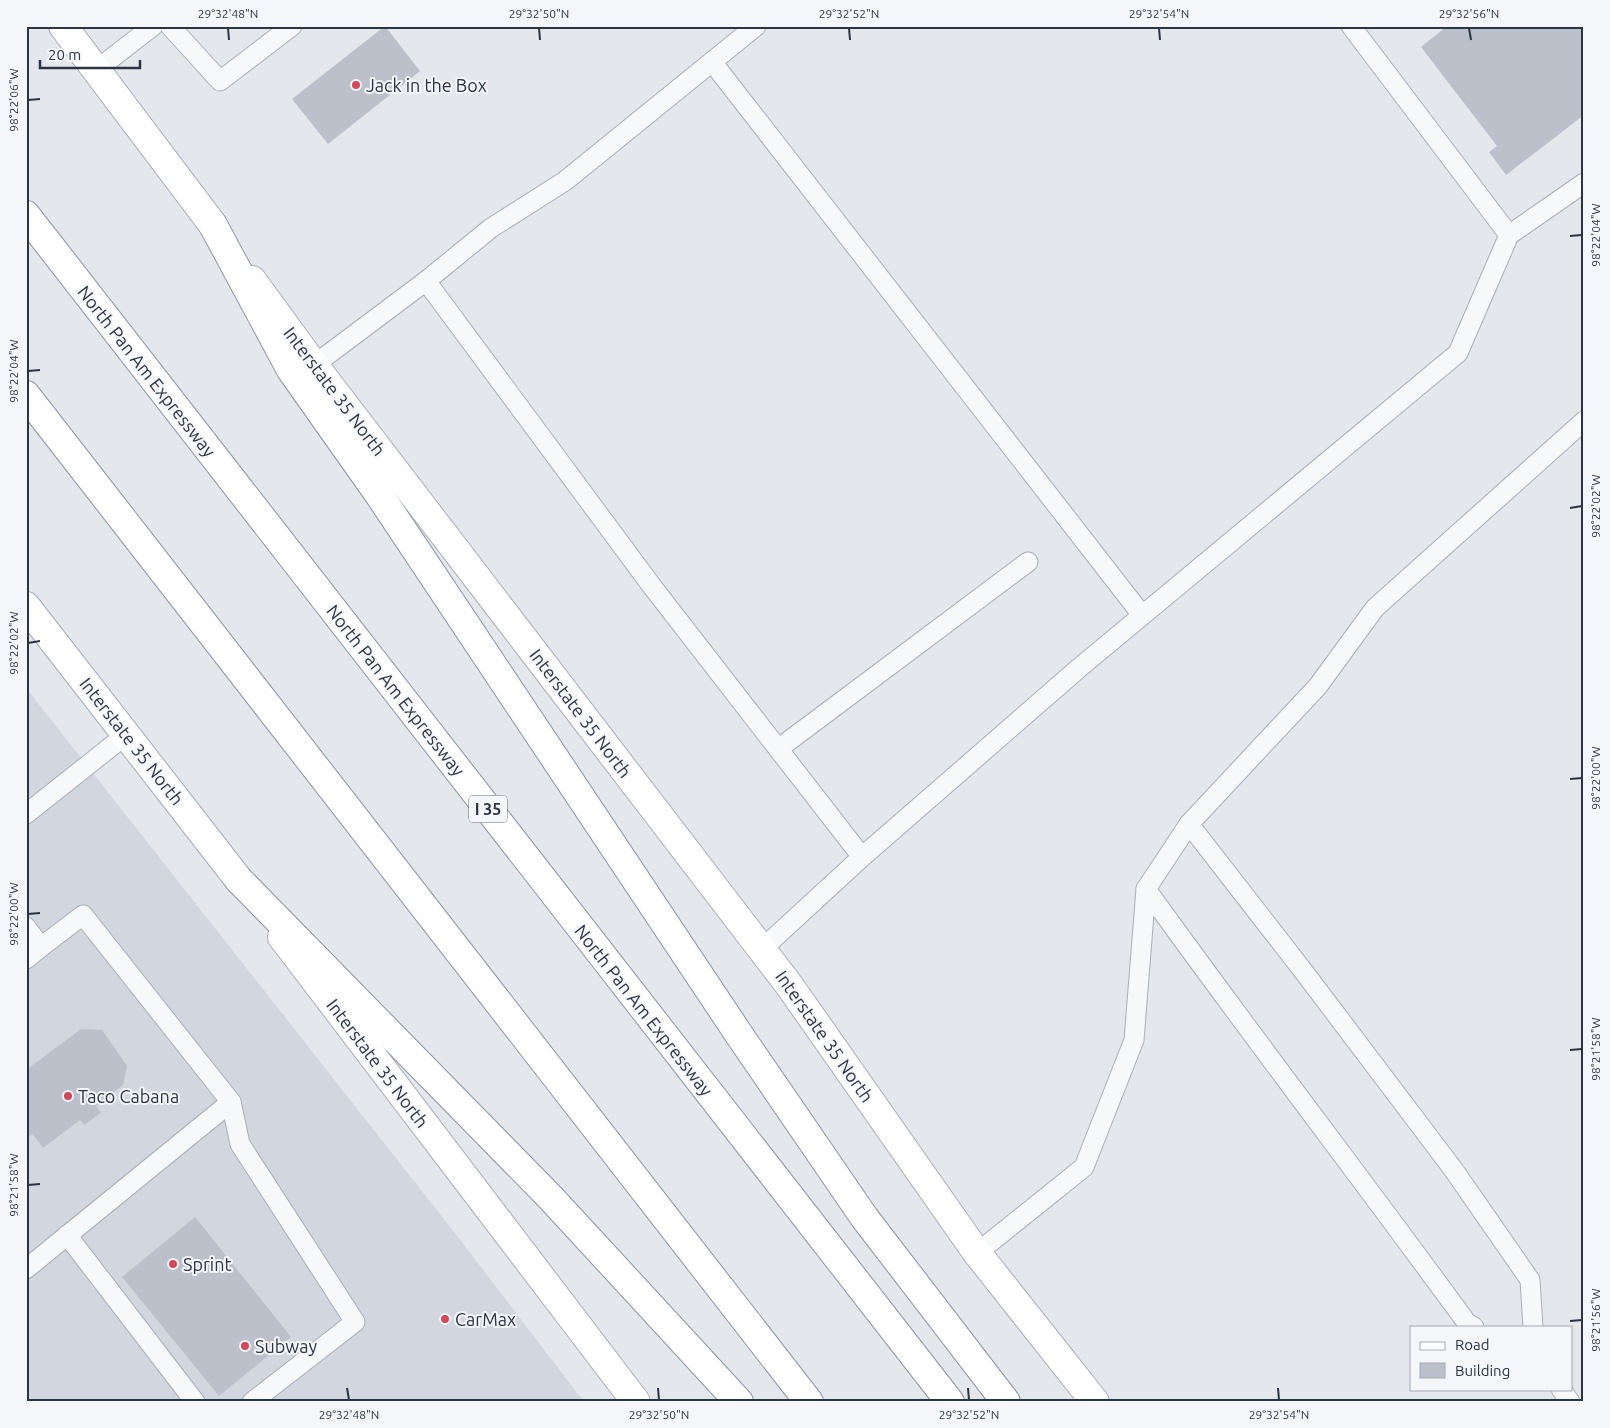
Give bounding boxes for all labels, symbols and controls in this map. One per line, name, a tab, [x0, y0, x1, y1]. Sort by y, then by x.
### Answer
text: 29°32'48"N	[198, 7, 258, 20]
text: 29°32'50"N	[509, 7, 569, 20]
text: 29°32'52"N	[819, 7, 879, 20]
text: 29°32'54"N	[1129, 7, 1189, 20]
text: 29°32'56"N	[1439, 7, 1499, 20]
scale bar	[40, 38, 140, 70]
text: 20 m	[48, 46, 81, 63]
text: 98°22'06"W	[7, 68, 20, 132]
place label: Jack in the Box	[366, 75, 487, 95]
marker: Jack in the Box	[350, 79, 362, 91]
text: 98°22'04"W	[1589, 203, 1602, 267]
street label: North Pan Am Expressway	[74, 282, 220, 461]
street label: Interstate 35 North	[280, 323, 390, 459]
text: 98°22'04"W	[7, 339, 20, 403]
text: 98°22'02"W	[1589, 474, 1602, 538]
street label: North Pan Am Expressway	[323, 601, 469, 780]
text: 98°22'02"W	[7, 611, 20, 675]
street label: Interstate 35 North	[526, 645, 636, 781]
street label: Interstate 35 North	[76, 673, 188, 809]
text: 98°22'00"W	[1589, 746, 1602, 810]
road number: I 35	[469, 796, 507, 822]
text: 98°22'00"W	[7, 882, 20, 946]
street label: North Pan Am Expressway	[571, 921, 717, 1100]
street label: Interstate 35 North	[772, 966, 878, 1106]
street label: Interstate 35 North	[323, 995, 433, 1131]
text: 98°21'58"W	[1589, 1017, 1602, 1081]
place label: Taco Cabana	[78, 1086, 179, 1106]
marker: Taco Cabana	[62, 1090, 74, 1102]
text: 98°21'58"W	[7, 1153, 20, 1217]
place label: Sprint	[183, 1254, 232, 1274]
marker: Sprint	[167, 1258, 179, 1270]
text: 98°21'56"W	[1589, 1288, 1602, 1352]
place label: CarMax	[455, 1309, 516, 1329]
marker: CarMax	[439, 1313, 451, 1325]
legend	[1410, 1326, 1572, 1390]
place label: Subway	[255, 1336, 317, 1356]
text: Road	[1455, 1336, 1490, 1353]
marker: Subway	[239, 1340, 251, 1352]
text: Building	[1455, 1362, 1510, 1379]
text: 29°32'48"N	[319, 1408, 379, 1421]
text: 29°32'50"N	[629, 1408, 689, 1421]
text: 29°32'52"N	[939, 1408, 999, 1421]
text: 29°32'54"N	[1249, 1408, 1309, 1421]

